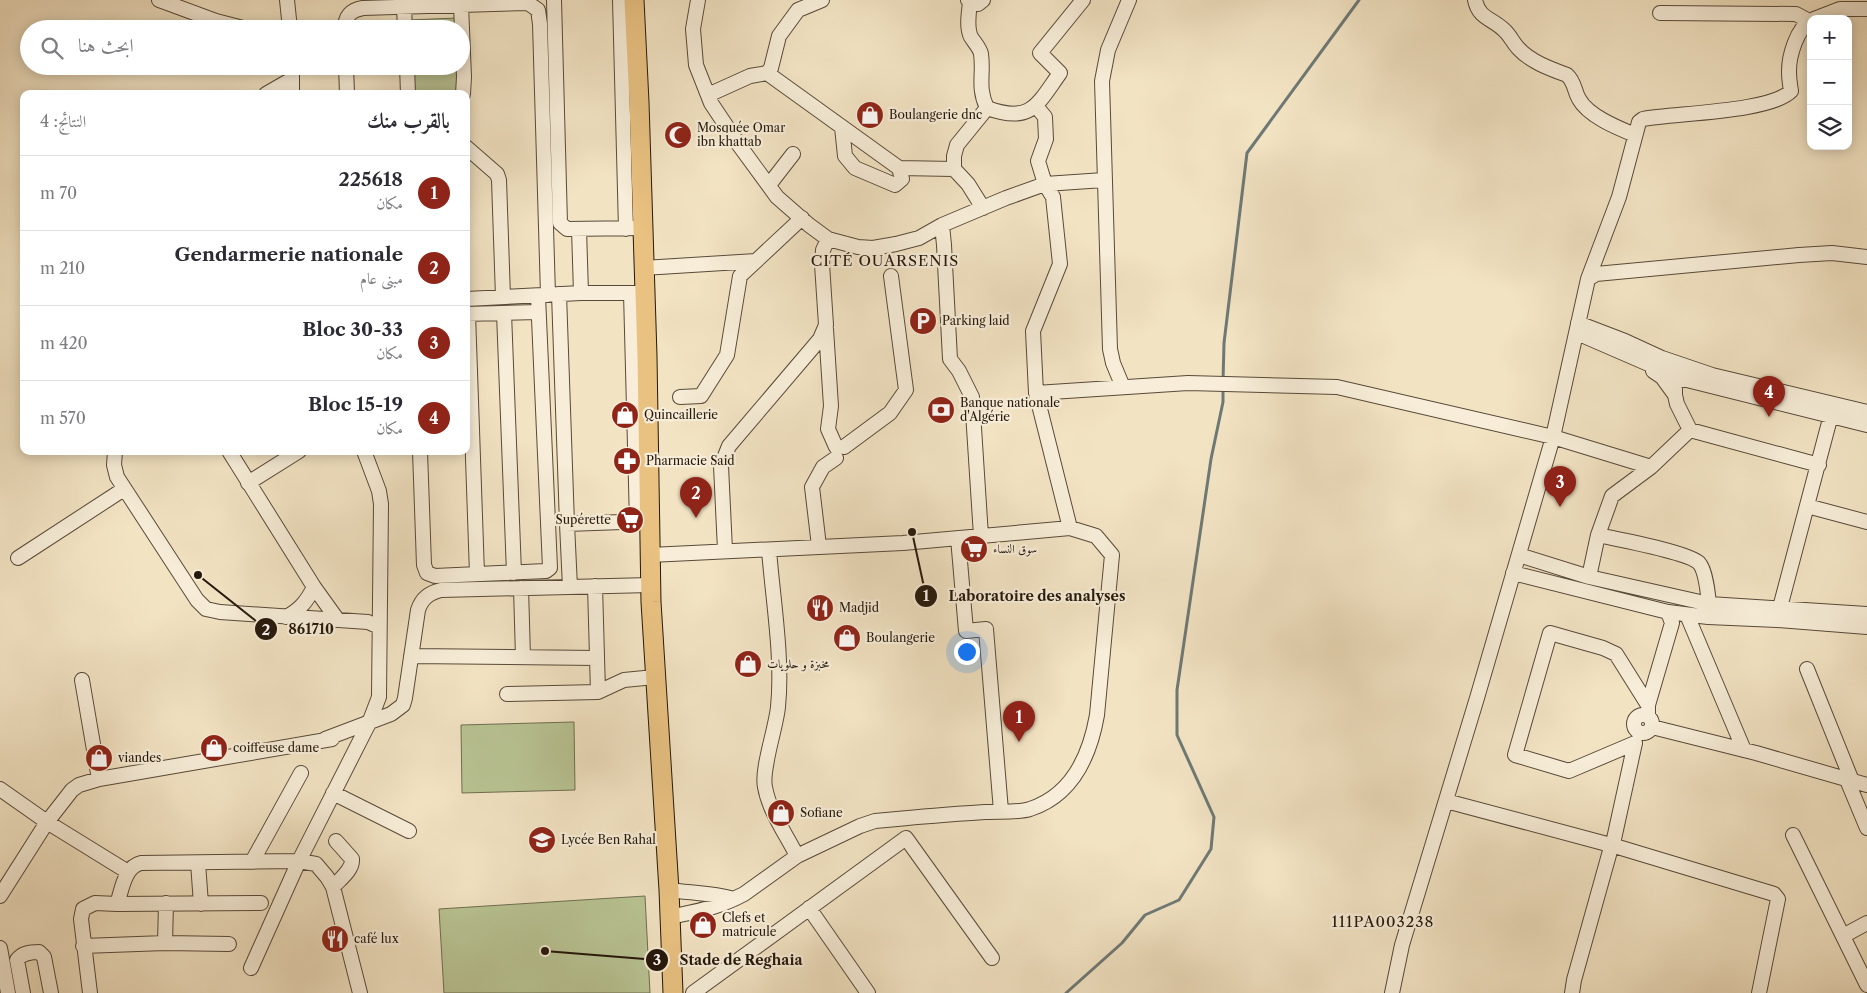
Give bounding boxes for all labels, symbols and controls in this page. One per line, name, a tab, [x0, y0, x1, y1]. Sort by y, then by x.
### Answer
map controls	[1807, 15, 1852, 150]
button: +	[1807, 15, 1852, 60]
search box	[20, 20, 470, 75]
icon: search	[38, 34, 66, 62]
text: ابحث هنا	[78, 34, 134, 57]
button: −	[1807, 60, 1852, 105]
shop icon: Boulangerie dnc	[855, 100, 885, 130]
button: layers	[1807, 105, 1852, 150]
place label: Boulangerie dnc	[889, 107, 982, 122]
text: بالقرب منك	[367, 108, 450, 133]
text: النتائج: 4	[40, 111, 86, 131]
mosque icon: Mosquée Omar ibn khattab	[663, 120, 693, 150]
place label: Mosquée Omar ibn khattab	[697, 120, 785, 149]
text: 225618	[338, 168, 403, 191]
text: 70 m	[40, 183, 77, 203]
text: 1	[430, 183, 438, 203]
text: مكان	[376, 193, 403, 213]
text: Gendarmerie nationale	[175, 243, 403, 266]
district label: CITÉ OUARSENIS	[811, 251, 959, 270]
text: 210 m	[40, 258, 85, 278]
text: 2	[429, 258, 439, 278]
text: مبنى عام	[360, 268, 403, 288]
parking icon: Parking laid	[908, 306, 938, 336]
place label: Parking laid	[942, 313, 1010, 328]
text: Bloc 30-33	[302, 318, 403, 341]
text: 420 m	[40, 333, 88, 353]
text: 3	[429, 333, 439, 353]
text: مكان	[376, 343, 403, 363]
pin: 4	[1753, 376, 1785, 417]
text: Bloc 15-19	[308, 393, 403, 416]
bank icon: Banque nationale d'Algérie	[926, 395, 956, 425]
place label: Banque nationale d'Algérie	[960, 395, 1060, 424]
shop icon: Quincaillerie	[610, 400, 640, 430]
place label: Quincaillerie	[644, 407, 718, 422]
text: 570 m	[40, 408, 86, 428]
text: 4	[429, 408, 439, 428]
text: مكان	[376, 418, 403, 438]
pharmacy icon: Pharmacie Said	[612, 446, 642, 476]
place label: Pharmacie Said	[646, 453, 735, 468]
pin: 3	[1544, 466, 1576, 507]
pin: 2	[680, 477, 712, 518]
supermarket icon: Supérette	[615, 505, 645, 535]
place label: Supérette	[555, 512, 611, 527]
supermarket icon: سوق النساء	[959, 534, 989, 564]
place label: سوق النساء	[993, 541, 1037, 557]
callout: Laboratoire des analyses	[914, 582, 1136, 611]
text: 1	[923, 586, 930, 605]
text: Laboratoire des analyses	[949, 587, 1125, 605]
restaurant icon: Madjid	[805, 593, 835, 623]
place label: Madjid	[839, 600, 880, 615]
callout: 861710	[253, 615, 344, 644]
text: 2	[262, 620, 271, 639]
text: 861710	[288, 620, 334, 638]
shop icon: Boulangerie	[832, 623, 862, 653]
place label: Boulangerie	[866, 630, 935, 645]
your location	[954, 639, 980, 665]
shop icon: مخبزة و حلويات	[733, 649, 763, 679]
place label: مخبزة و حلويات	[767, 656, 830, 672]
pin: 1	[1003, 701, 1035, 742]
shop icon: coiffeuse dame	[199, 733, 229, 763]
place label: coiffeuse dame	[233, 740, 319, 755]
shop icon: viandes	[84, 743, 114, 773]
place label: viandes	[117, 750, 161, 765]
shop icon: Sofiane	[766, 798, 796, 828]
place label: Sofiane	[800, 805, 843, 820]
school or university icon: Lycée Ben Rahal	[527, 825, 557, 855]
place label: Lycée Ben Rahal	[561, 832, 656, 847]
shop icon: Clefs et matricule	[688, 910, 718, 940]
place label: Clefs et matricule	[722, 910, 777, 939]
district label: 111PA003238	[1332, 912, 1434, 931]
restaurant icon: café lux	[320, 924, 350, 954]
place label: café lux	[354, 931, 399, 946]
callout: Stade de Reghaia	[644, 945, 812, 974]
text: 3	[653, 950, 661, 969]
text: Stade de Reghaia	[679, 951, 803, 969]

